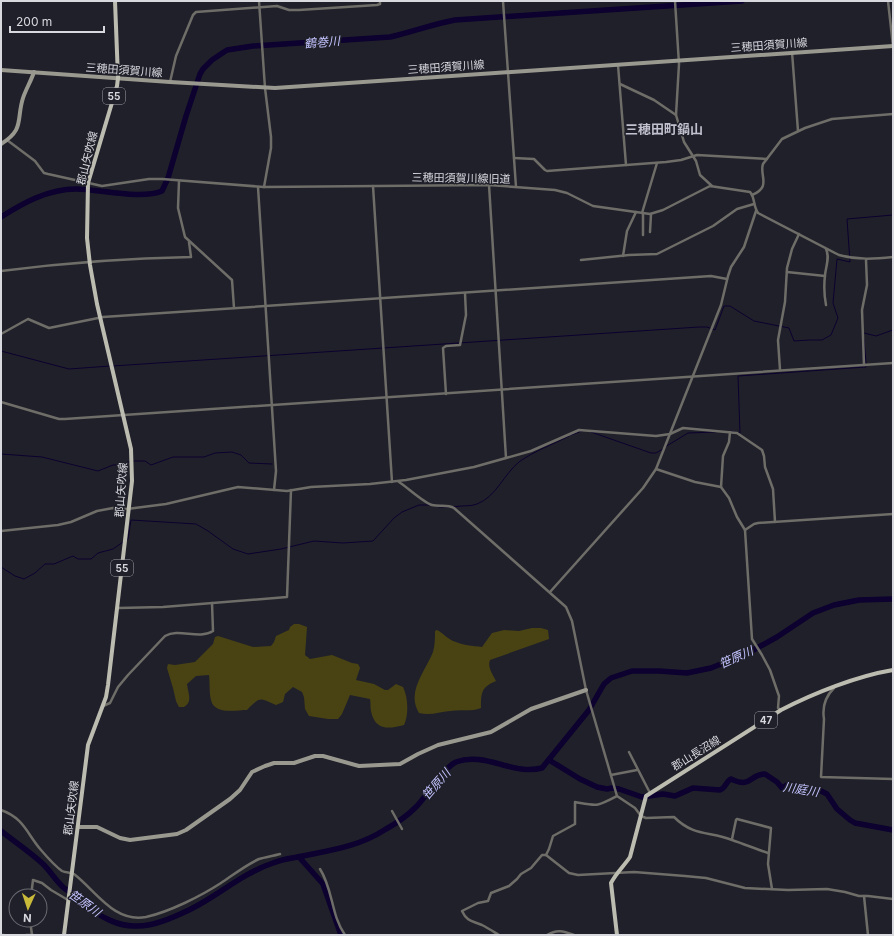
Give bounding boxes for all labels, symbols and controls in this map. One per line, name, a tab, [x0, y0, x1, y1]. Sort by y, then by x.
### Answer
scale bar	[10, 8, 104, 34]
text: 200 m	[16, 14, 52, 29]
water label: 鶴巻川	[303, 33, 343, 51]
street label: 三穂田須賀川線	[730, 35, 808, 55]
street label: 三穂田須賀川線	[407, 57, 485, 77]
street label: 三穂田須賀川線	[85, 60, 163, 80]
road number: 55	[103, 88, 125, 104]
district label: 三穂田町鍋山	[625, 121, 703, 137]
street label: 郡山矢吹線	[74, 130, 100, 186]
street label: 三穂田須賀川線旧道	[411, 170, 511, 186]
street label: 郡山矢吹線	[112, 462, 130, 518]
road number: 55	[111, 560, 133, 576]
water label: 笹原川	[716, 642, 757, 671]
road number: 47	[755, 712, 777, 728]
street label: 郡山長沼線	[669, 732, 723, 774]
water label: 笹原川	[419, 764, 455, 803]
water label: 川庭川	[782, 779, 822, 800]
street label: 郡山矢吹線	[61, 780, 81, 836]
water label: 笹原川	[66, 887, 106, 921]
north arrow	[8, 888, 48, 928]
text: N	[23, 911, 32, 925]

